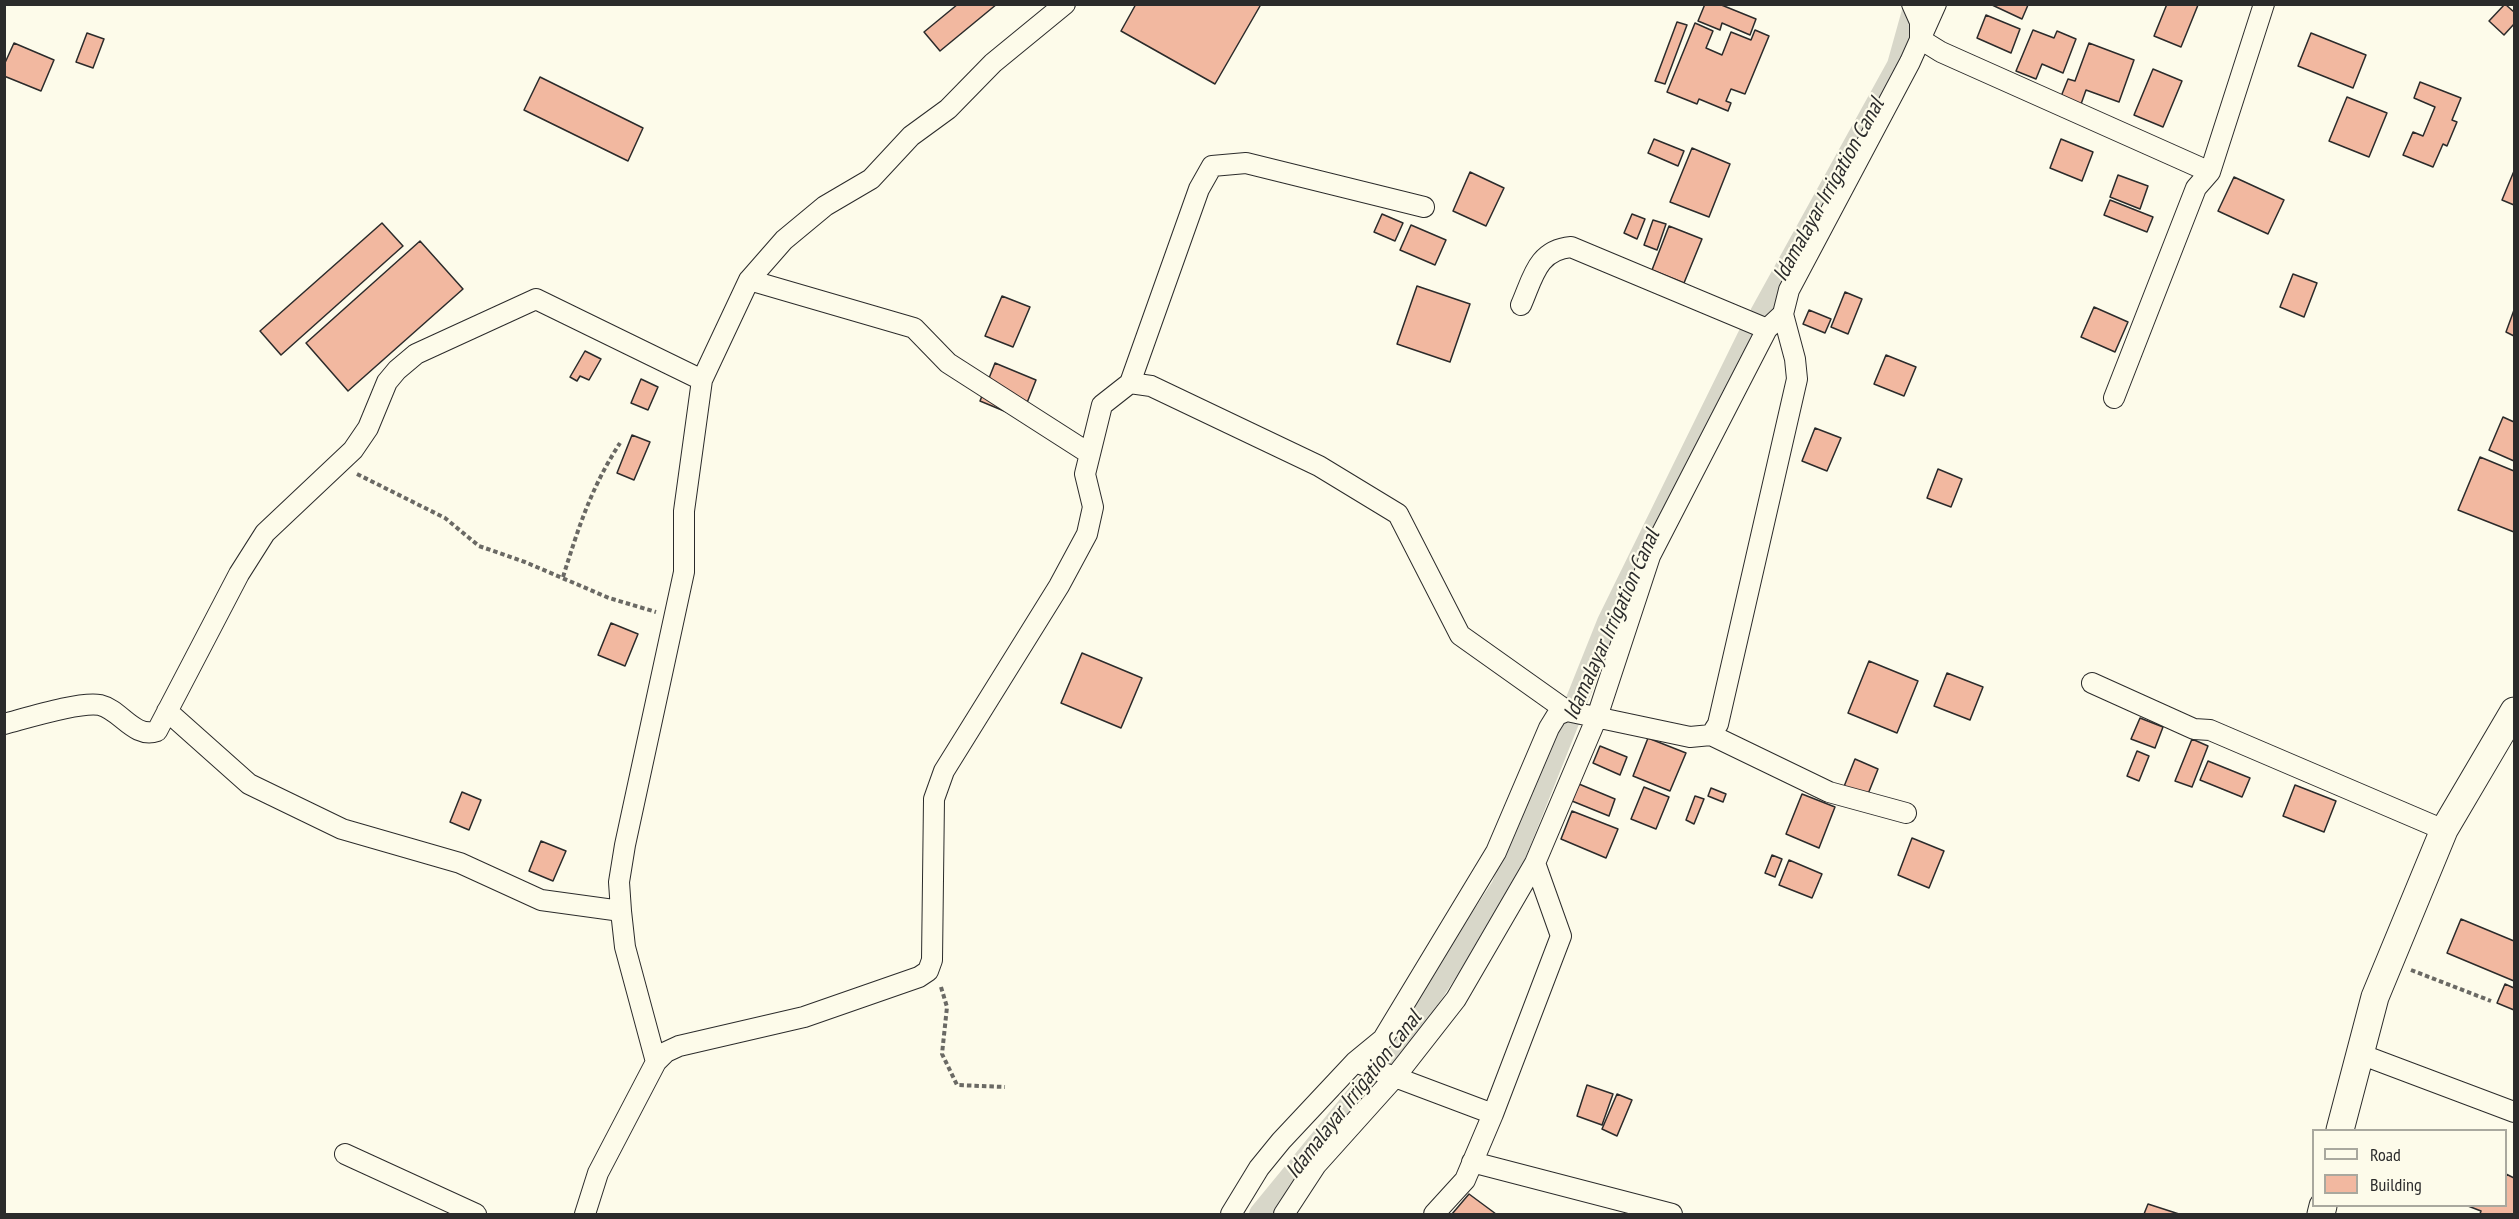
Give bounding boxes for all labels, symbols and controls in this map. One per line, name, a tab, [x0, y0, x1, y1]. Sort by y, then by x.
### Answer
water label: Idamalayar Irrigation Canal	[1768, 94, 1890, 286]
water label: Idamalayar Irrigation Canal	[1558, 526, 1666, 724]
water label: Idamalayar Irrigation Canal	[1280, 1006, 1428, 1184]
legend	[2312, 1129, 2507, 1207]
text: Road	[2370, 1143, 2401, 1166]
text: Building	[2370, 1173, 2422, 1196]

